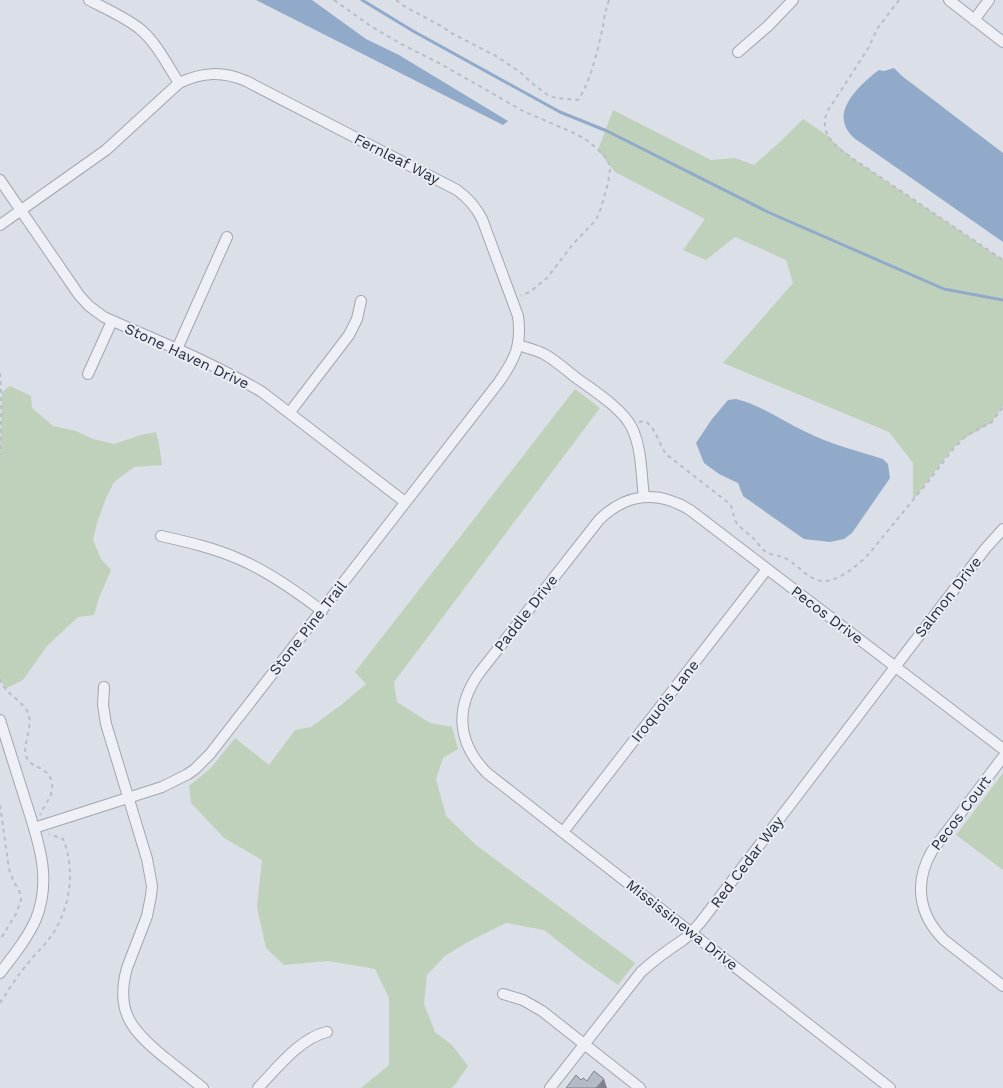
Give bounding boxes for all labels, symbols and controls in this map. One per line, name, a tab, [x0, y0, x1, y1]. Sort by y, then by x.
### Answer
street label: Fernleaf Way	[351, 130, 443, 188]
street label: Stone Haven Drive	[122, 319, 252, 393]
street label: Salmon Drive	[911, 553, 985, 641]
street label: Paddle Drive	[491, 571, 561, 655]
street label: Stone Pine Trail	[266, 577, 351, 679]
street label: Pecos Drive	[787, 582, 867, 648]
street label: Iroquois Lane	[627, 656, 703, 746]
street label: Pecos Court	[927, 772, 995, 854]
street label: Red Cedar Way	[707, 813, 787, 911]
street label: Mississinewa Drive	[622, 876, 742, 974]

